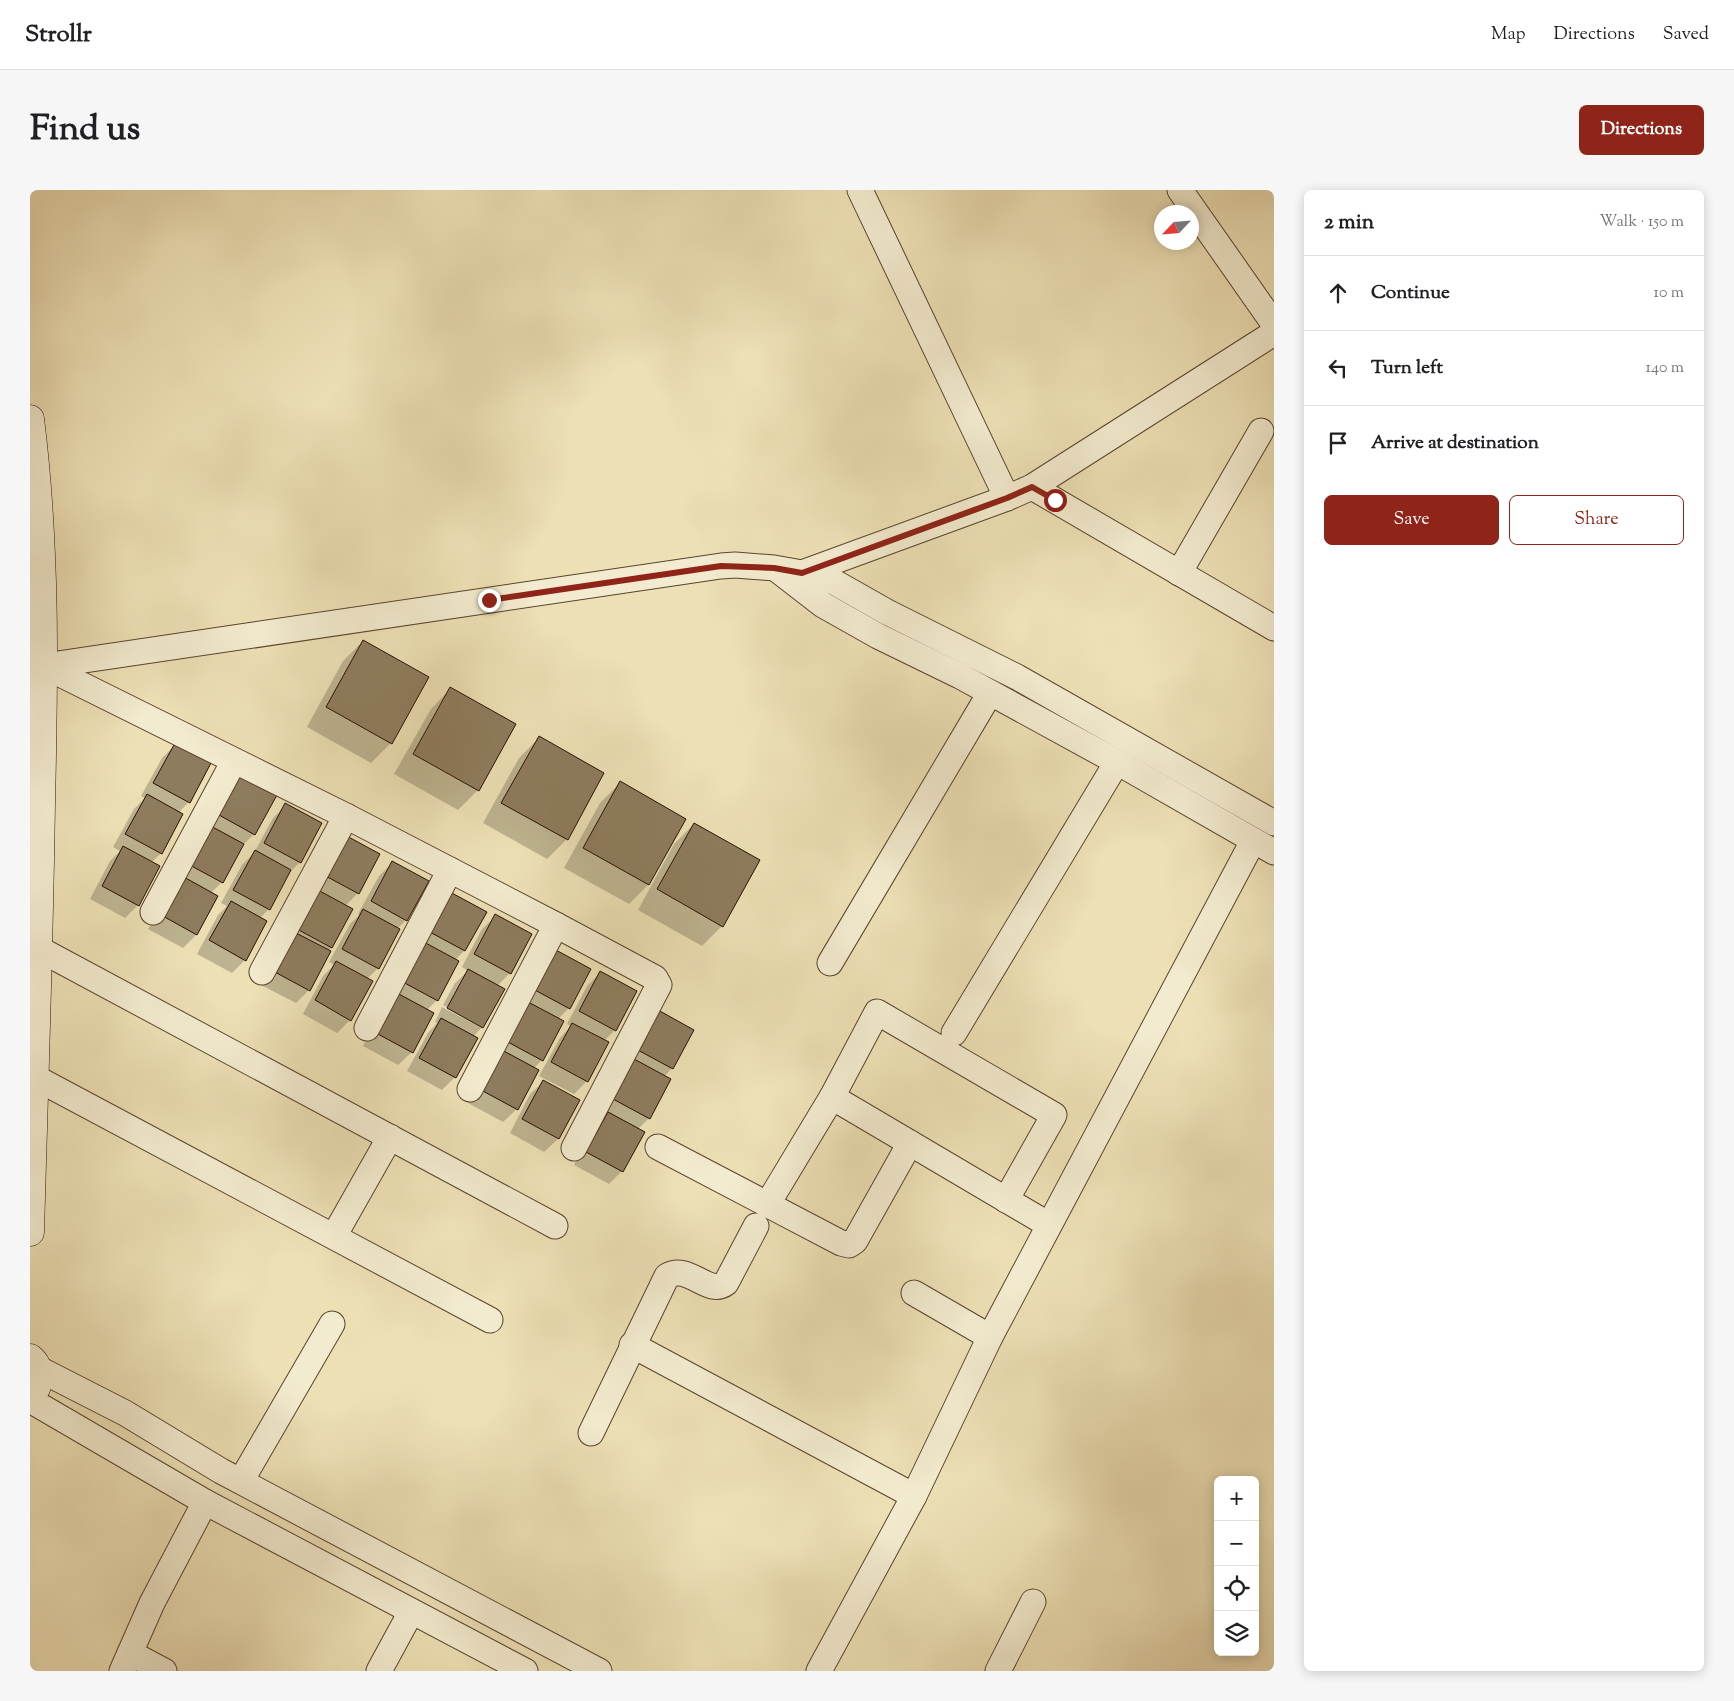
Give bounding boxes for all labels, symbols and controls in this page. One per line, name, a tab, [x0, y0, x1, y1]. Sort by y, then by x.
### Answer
text: Strollr	[25, 18, 92, 52]
text: Map	[1491, 22, 1526, 48]
text: Directions	[1554, 22, 1635, 48]
text: Saved	[1663, 22, 1709, 48]
text: Find us	[30, 105, 140, 156]
button: Directions	[1579, 105, 1704, 155]
north arrow	[1154, 205, 1199, 250]
text: 2 min	[1324, 208, 1374, 238]
text: Walk · 150 m	[1600, 211, 1684, 234]
icon: ahead	[1324, 279, 1352, 307]
text: Continue	[1371, 280, 1450, 307]
text: 10 m	[1654, 282, 1684, 305]
icon: left	[1324, 354, 1352, 382]
text: Turn left	[1371, 355, 1443, 382]
text: 140 m	[1646, 357, 1684, 380]
icon: arrive	[1324, 429, 1352, 457]
text: Arrive at destination	[1371, 430, 1539, 457]
route start	[1044, 489, 1067, 512]
button: Save	[1324, 495, 1499, 545]
button: Share	[1509, 495, 1684, 545]
route end	[478, 589, 501, 612]
map controls	[1214, 1476, 1259, 1656]
button: +	[1214, 1476, 1259, 1521]
button: −	[1214, 1521, 1259, 1566]
button: locate	[1214, 1566, 1259, 1611]
button: layers	[1214, 1611, 1259, 1656]

